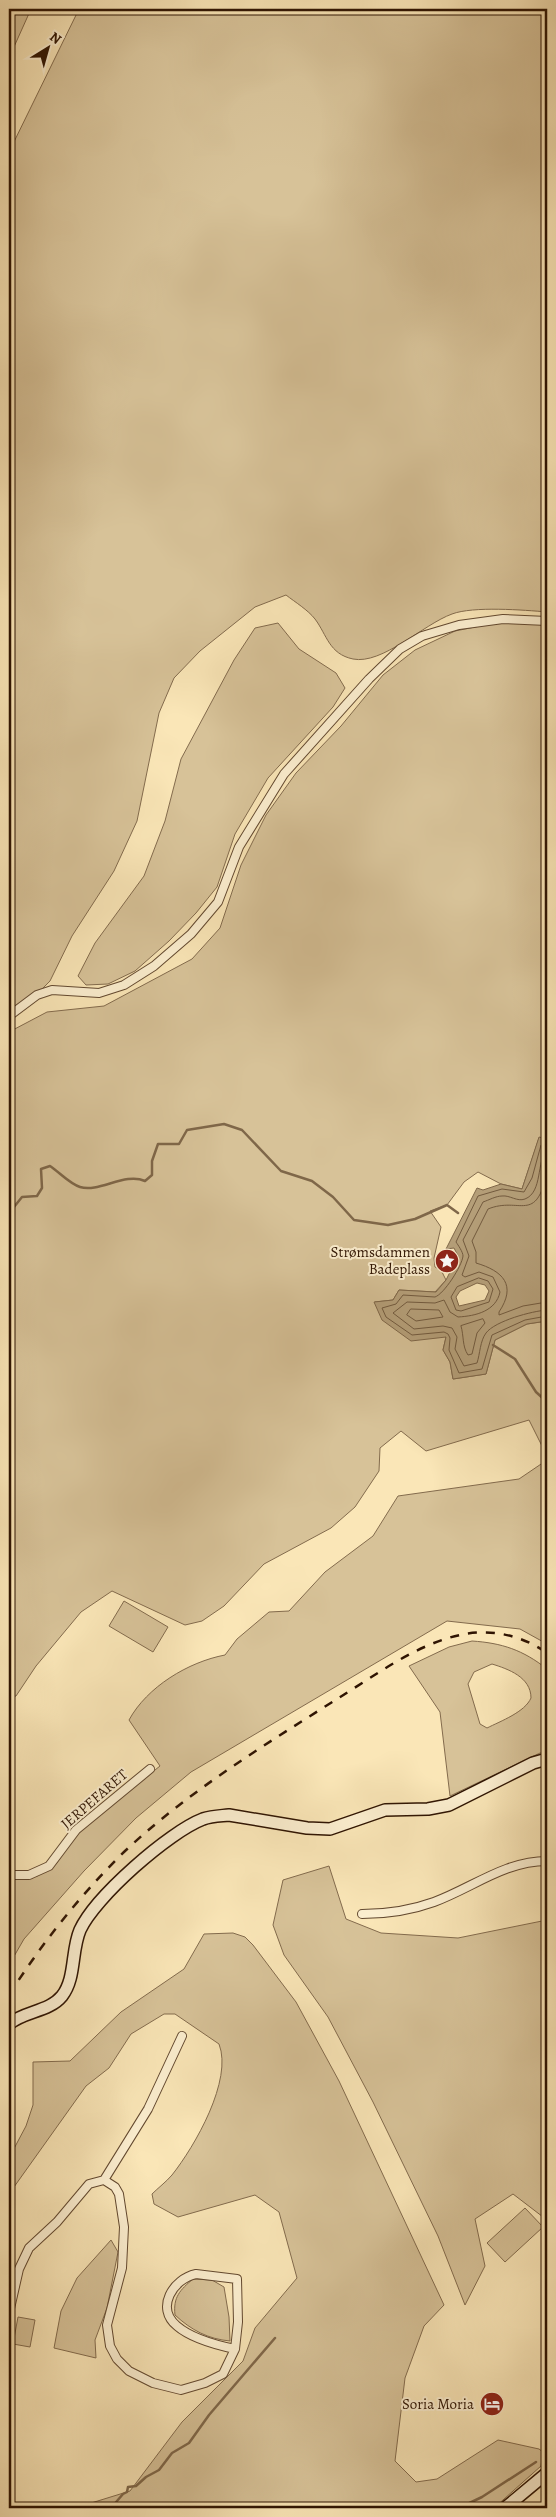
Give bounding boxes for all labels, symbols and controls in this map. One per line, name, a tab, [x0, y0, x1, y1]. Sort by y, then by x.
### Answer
north arrow	[22, 22, 72, 72]
text: N	[46, 27, 65, 49]
place label: Strømsdammen Badeplass	[331, 1242, 430, 1279]
place icon: Strømsdammen Badeplass	[434, 1248, 460, 1274]
street label: JERPEFARET	[56, 1764, 132, 1834]
hotel icon: Soria Moria	[479, 2391, 505, 2417]
place label: Soria Moria	[402, 2394, 474, 2414]

